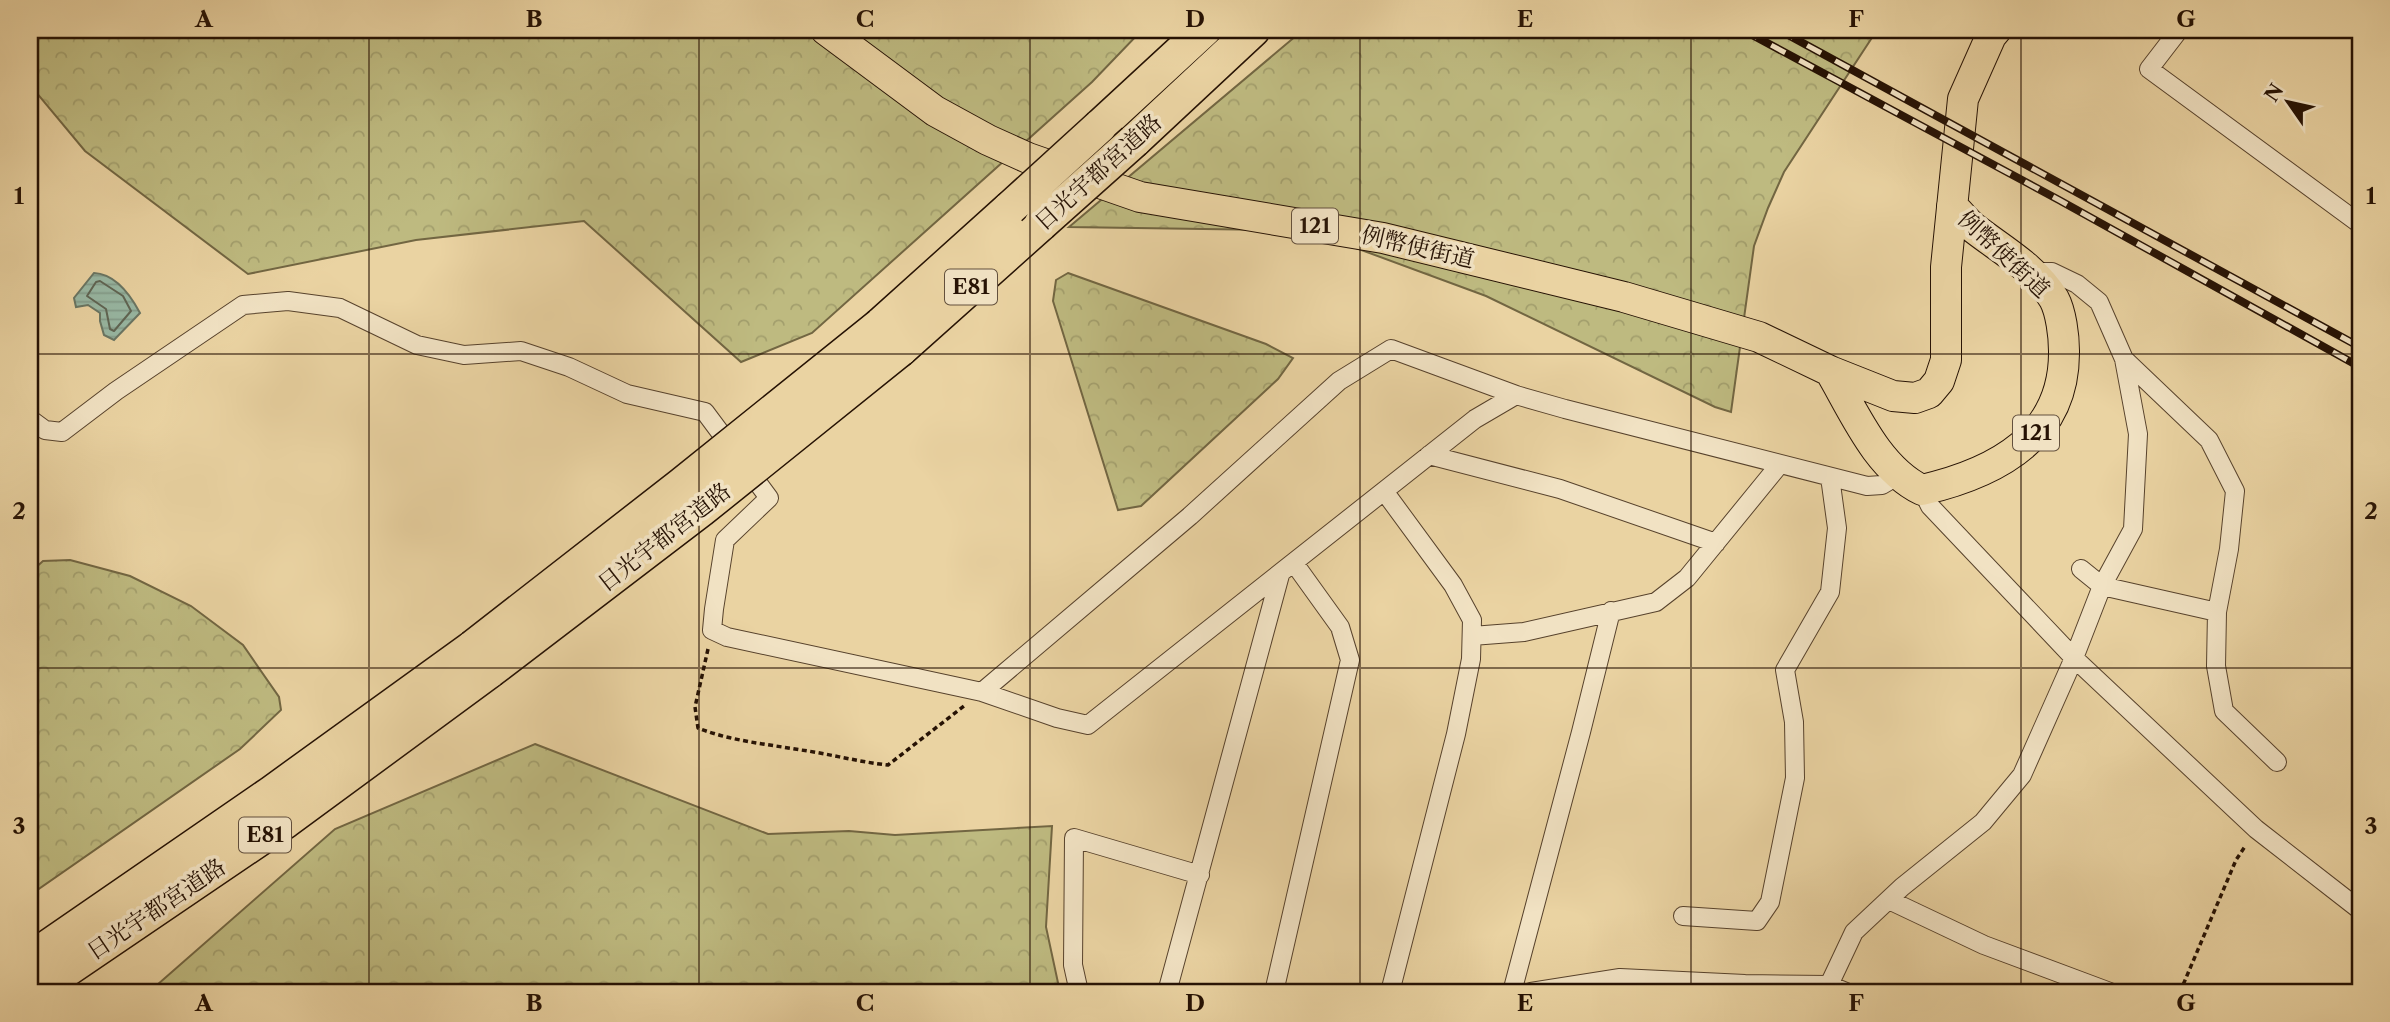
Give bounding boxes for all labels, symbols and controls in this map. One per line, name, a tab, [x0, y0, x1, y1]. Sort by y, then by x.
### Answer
text: A	[194, 5, 214, 33]
text: B	[525, 5, 543, 33]
text: C	[856, 5, 874, 33]
text: D	[1185, 5, 1205, 33]
text: E	[1517, 5, 1533, 33]
text: F	[1848, 5, 1864, 33]
text: G	[2176, 5, 2196, 33]
north arrow	[2254, 66, 2324, 136]
text: N	[2260, 79, 2288, 106]
street label: 日光宇都宮道路	[1029, 108, 1167, 236]
text: 1	[14, 182, 25, 210]
text: 1	[2366, 182, 2377, 210]
street label: 例幣使街道	[1952, 205, 2056, 303]
road number: 121	[1292, 208, 1338, 244]
street label: 例幣使街道	[1359, 220, 1477, 274]
road number: E81	[945, 270, 997, 304]
road number: 121	[2013, 416, 2059, 450]
street label: 日光宇都宮道路	[592, 476, 736, 598]
text: 2	[12, 497, 26, 525]
text: 2	[2364, 497, 2378, 525]
text: 3	[13, 812, 26, 840]
text: 3	[2365, 812, 2378, 840]
road number: E81	[239, 818, 291, 852]
street label: 日光宇都宮道路	[81, 852, 231, 966]
text: A	[194, 989, 214, 1017]
text: B	[525, 989, 543, 1017]
text: C	[856, 989, 874, 1017]
text: D	[1185, 989, 1205, 1017]
text: E	[1517, 989, 1533, 1017]
text: F	[1848, 989, 1864, 1017]
text: G	[2176, 989, 2196, 1017]

